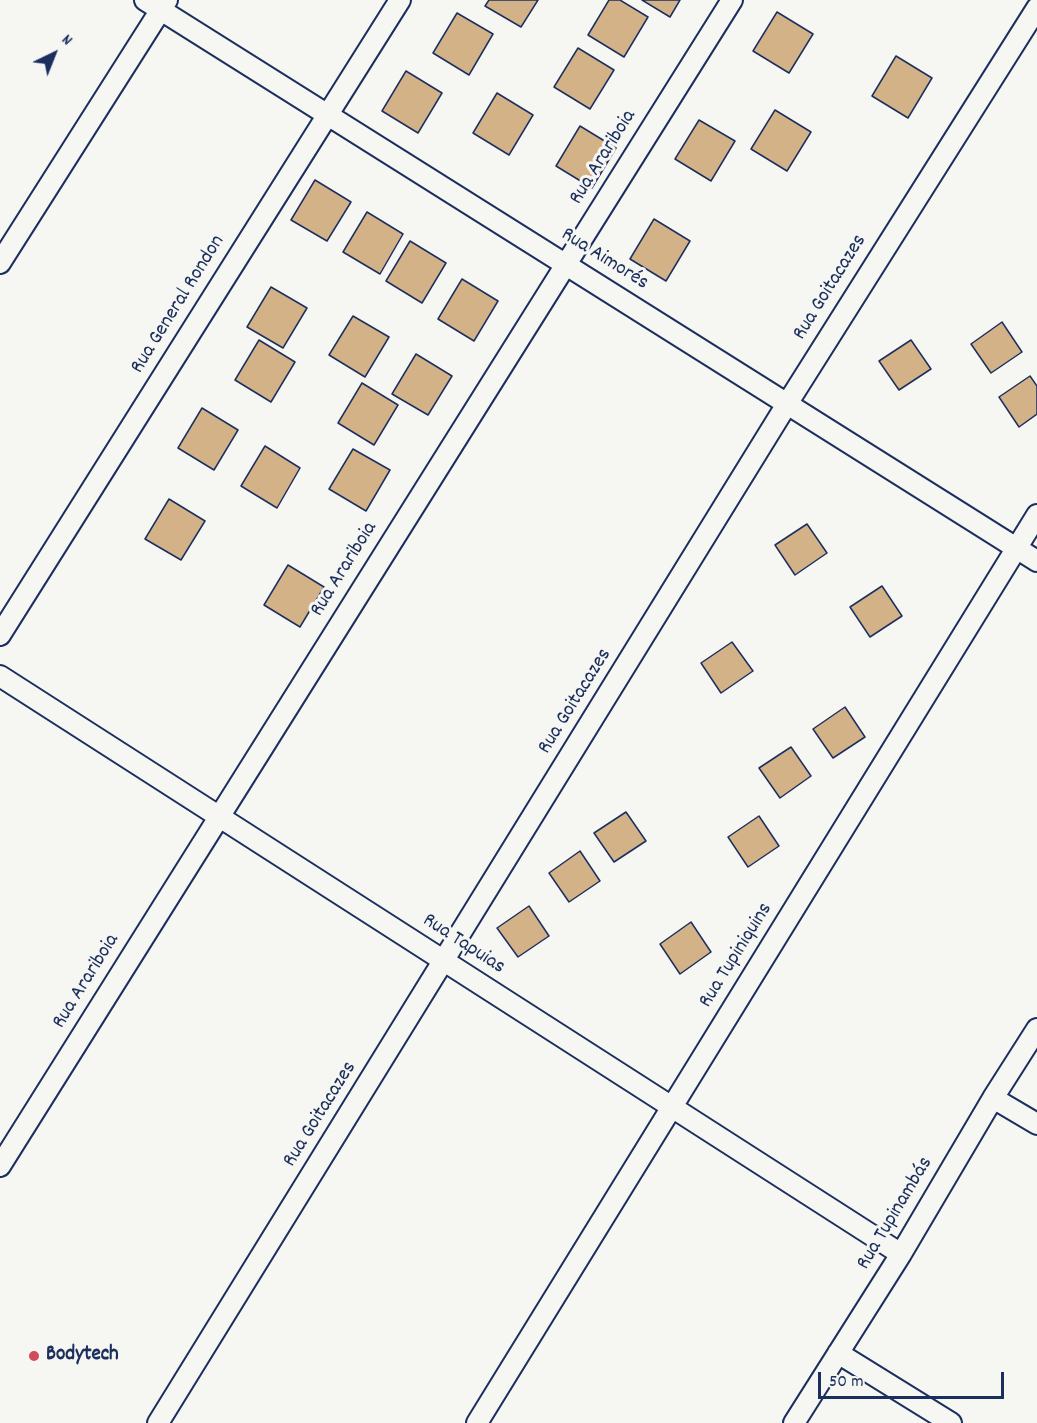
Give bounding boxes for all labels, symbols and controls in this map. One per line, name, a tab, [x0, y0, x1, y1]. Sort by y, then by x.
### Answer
north arrow	[24, 24, 84, 84]
text: N	[56, 29, 77, 52]
street label: Rua Arariboia	[565, 106, 643, 210]
street label: Rua Aimorés	[555, 223, 653, 297]
street label: Rua General Rondon	[126, 231, 232, 379]
street label: Rua Goitacazes	[789, 231, 873, 345]
street label: Rua Arariboia	[306, 518, 384, 622]
street label: Rua Goitacazes	[534, 645, 618, 759]
street label: Rua Tupiniquins	[695, 899, 779, 1013]
street label: Rua Tapuias	[417, 909, 509, 981]
street label: Rua Arariboia	[48, 930, 126, 1034]
street label: Rua Goitacazes	[279, 1058, 363, 1172]
street label: Rua Tupinambás	[852, 1153, 940, 1275]
place label: Bodytech	[46, 1343, 119, 1369]
marker: Bodytech	[27, 1349, 41, 1363]
scale bar	[821, 1360, 1007, 1398]
text: 50 m	[829, 1370, 864, 1395]

